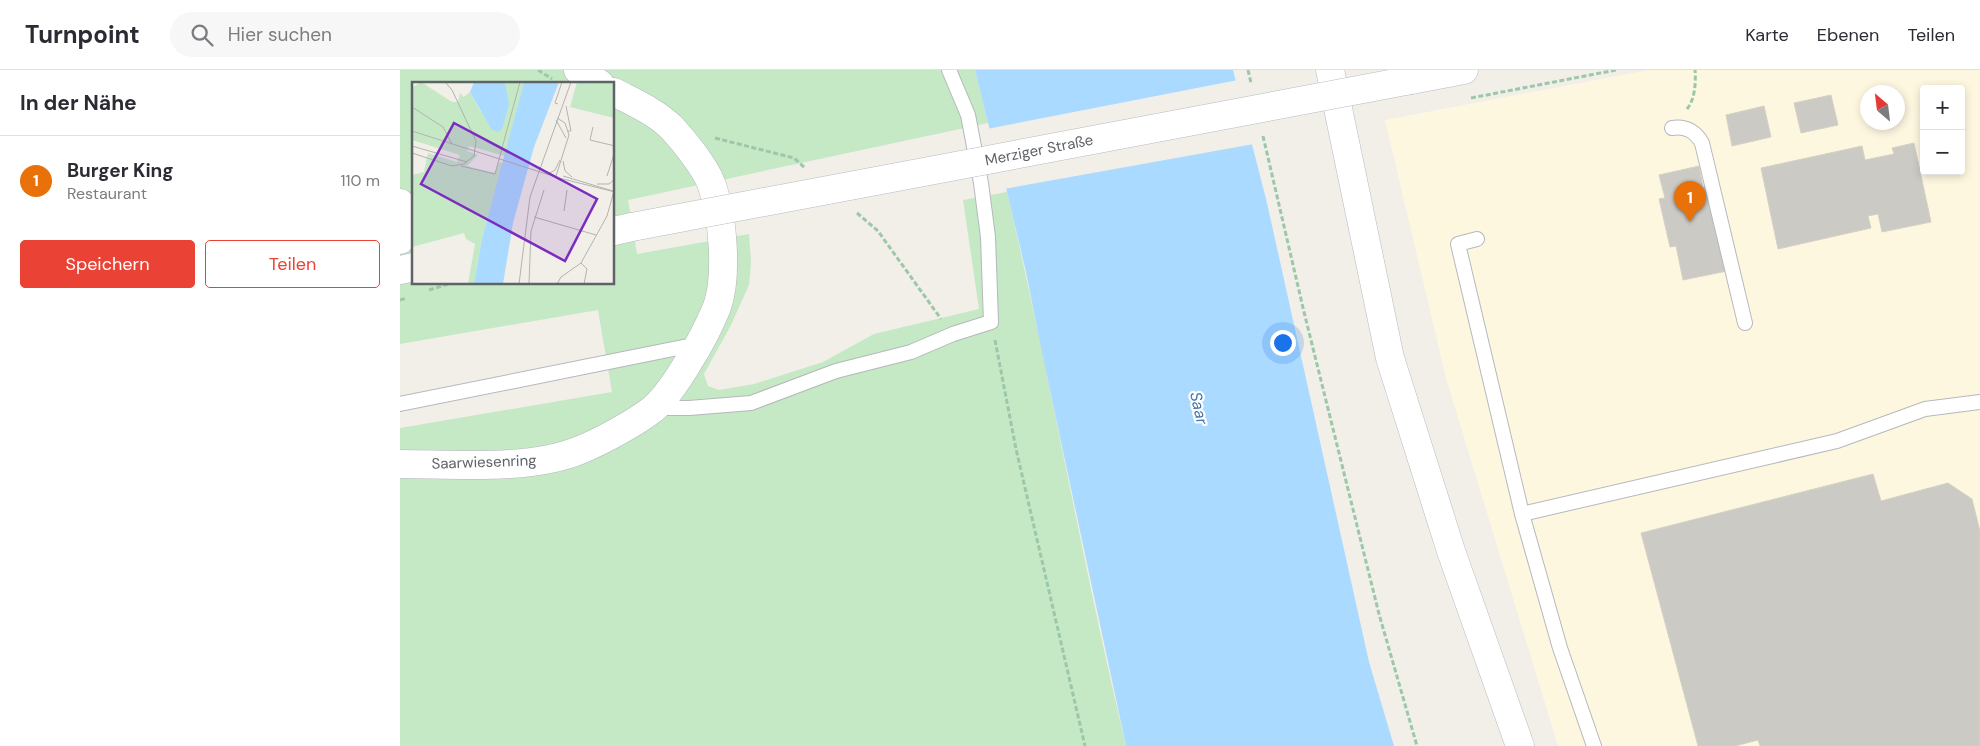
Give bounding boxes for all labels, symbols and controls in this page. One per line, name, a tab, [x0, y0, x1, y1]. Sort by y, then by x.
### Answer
search box	[170, 12, 520, 57]
text: Turnpoint	[25, 19, 140, 50]
icon: search	[188, 21, 216, 49]
text: Hier suchen	[228, 22, 332, 47]
text: Karte	[1745, 23, 1789, 47]
text: Ebenen	[1817, 23, 1879, 47]
text: Teilen	[1907, 23, 1955, 47]
inset map	[412, 82, 615, 285]
north arrow	[1860, 85, 1905, 130]
map controls	[1920, 85, 1965, 175]
button: +	[1920, 85, 1965, 130]
text: In der Nähe	[20, 89, 137, 117]
street label: Merziger Straße	[983, 130, 1095, 170]
button: −	[1920, 130, 1965, 175]
text: Burger King	[67, 158, 174, 183]
text: 1	[33, 170, 39, 191]
text: 110 m	[341, 170, 380, 191]
pin: 1	[1674, 181, 1706, 222]
text: Restaurant	[67, 183, 147, 204]
button: Speichern	[20, 240, 195, 288]
button: Teilen	[205, 240, 380, 288]
your location	[1270, 330, 1296, 356]
water label: Saar	[1185, 390, 1213, 427]
street label: Saarwiesenring	[431, 450, 537, 474]

